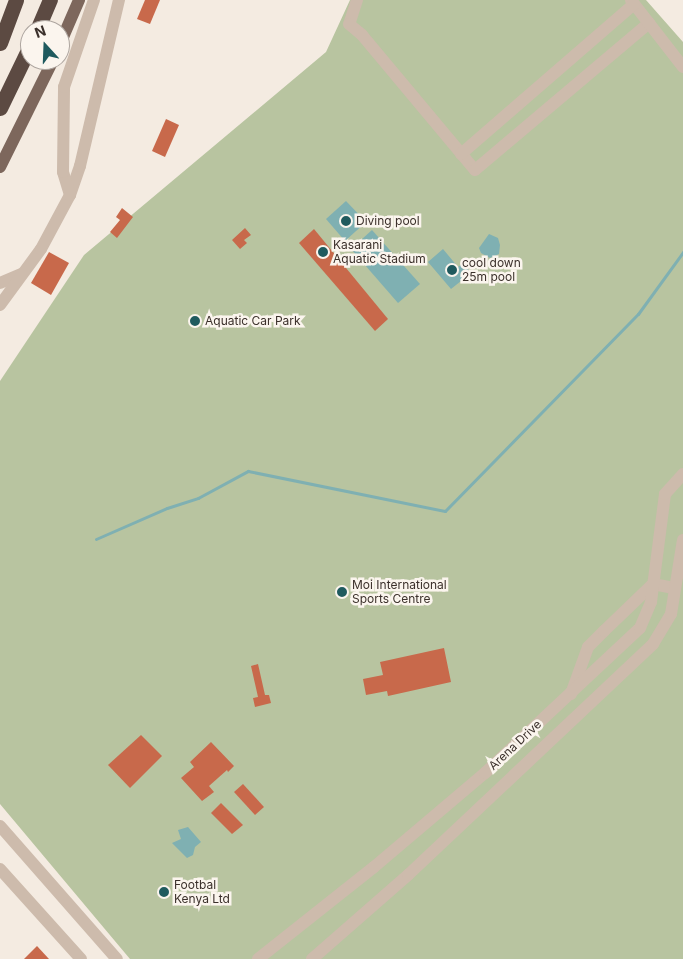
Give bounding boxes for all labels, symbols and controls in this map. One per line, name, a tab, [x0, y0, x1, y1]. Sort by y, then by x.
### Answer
north arrow	[20, 20, 70, 70]
text: N	[32, 22, 48, 41]
place label: Diving pool	[356, 214, 420, 228]
marker: Diving pool	[340, 215, 352, 227]
place label: Kasarani Aquatic Stadium	[333, 238, 426, 266]
marker: Kasarani Aquatic Stadium	[317, 246, 329, 258]
place label: cool down 25m pool	[462, 256, 521, 284]
marker: cool down 25m pool	[446, 264, 458, 276]
place label: Aquatic Car Park	[205, 314, 301, 328]
marker: Aquatic Car Park	[189, 315, 201, 327]
place label: Moi International Sports Centre	[352, 578, 447, 606]
marker: Moi International Sports Centre	[336, 586, 348, 598]
street label: Arena Drive	[486, 717, 544, 773]
place label: Footbal Kenya Ltd	[174, 878, 230, 906]
marker: Footbal Kenya Ltd	[158, 886, 170, 898]

